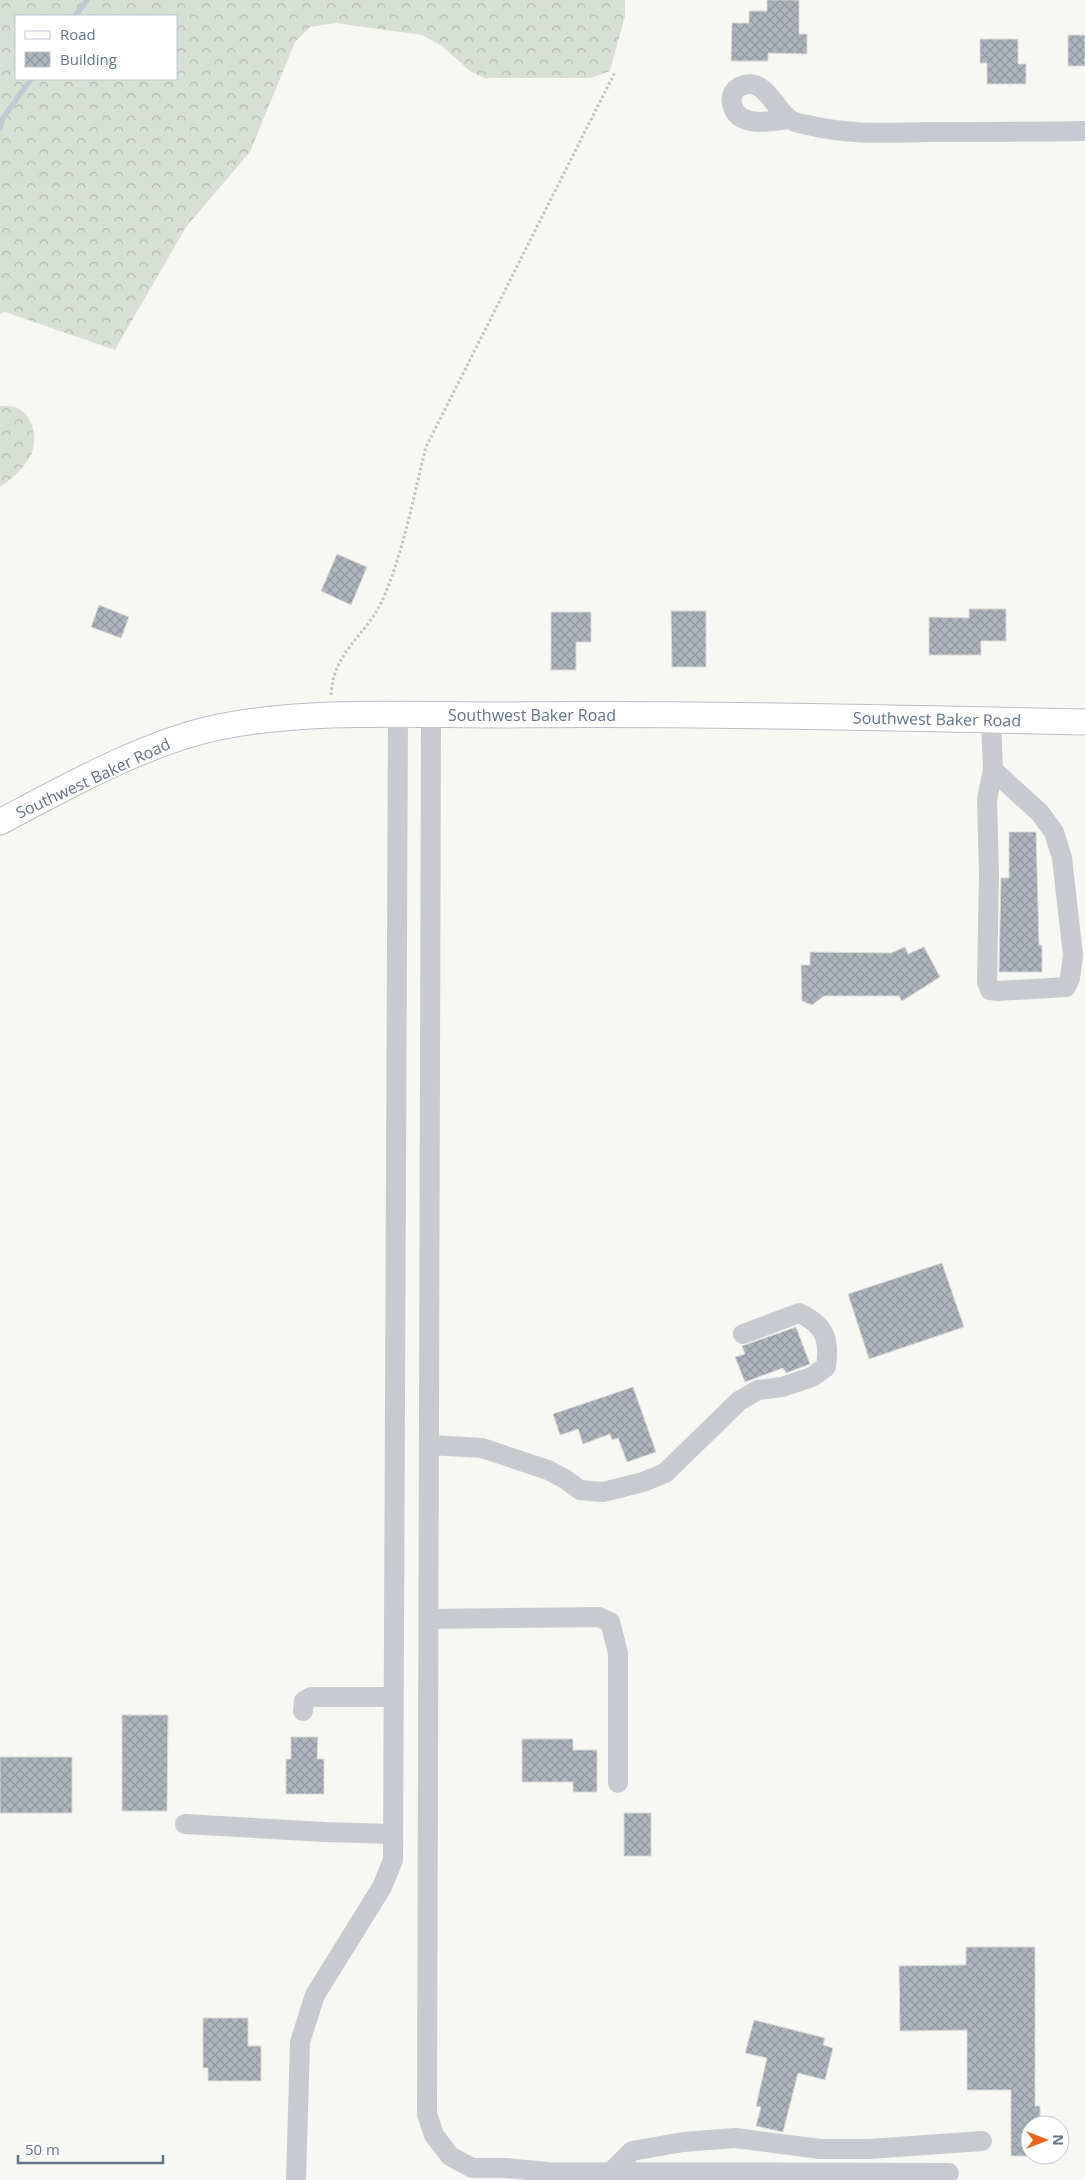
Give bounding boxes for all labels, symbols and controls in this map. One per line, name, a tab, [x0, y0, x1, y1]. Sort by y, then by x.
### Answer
legend	[15, 15, 178, 80]
text: Road	[60, 24, 96, 44]
text: Building	[60, 49, 117, 69]
street label: Southwest Baker Road	[448, 704, 616, 726]
street label: Southwest Baker Road	[853, 707, 1021, 731]
street label: Southwest Baker Road	[12, 733, 174, 823]
north arrow	[1020, 2115, 1070, 2165]
scale bar	[18, 2132, 162, 2164]
text: N	[1049, 2134, 1068, 2146]
text: 50 m	[25, 2139, 60, 2159]

